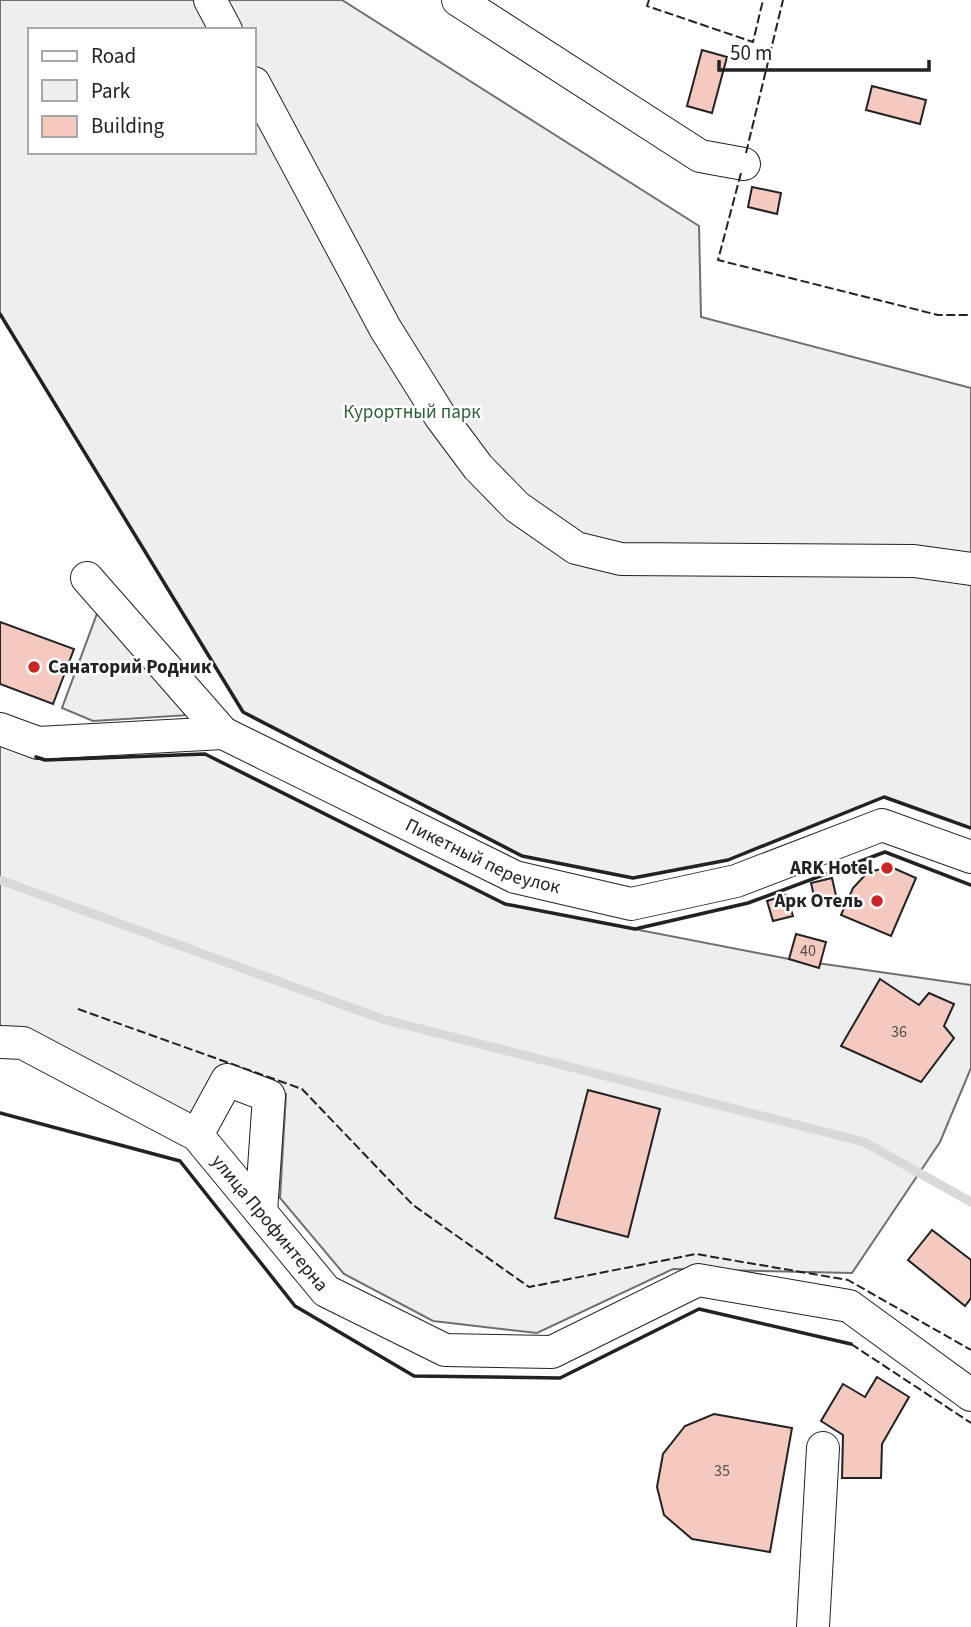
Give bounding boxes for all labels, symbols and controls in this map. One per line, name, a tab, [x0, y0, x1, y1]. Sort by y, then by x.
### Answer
legend	[28, 28, 256, 154]
scale bar	[719, 28, 929, 72]
text: 50 m	[730, 38, 772, 68]
text: Road	[91, 41, 136, 71]
text: Park	[91, 76, 131, 106]
text: Building	[91, 111, 165, 141]
park label: Курортный парк	[343, 399, 481, 426]
place label: Санаторий Родник	[48, 654, 212, 681]
marker: Санаторий Родник	[26, 659, 42, 675]
street label: Пикетный переулок	[401, 812, 563, 901]
place label: ARK Hotel	[789, 855, 874, 882]
marker: ARK Hotel	[879, 860, 895, 876]
place label: Арк Отель	[773, 888, 863, 915]
marker: Арк Отель	[869, 893, 885, 909]
house number: 40	[800, 940, 816, 962]
house number: 36	[891, 1021, 907, 1043]
street label: улица Профинтерна	[205, 1149, 335, 1297]
house number: 35	[714, 1460, 730, 1482]

